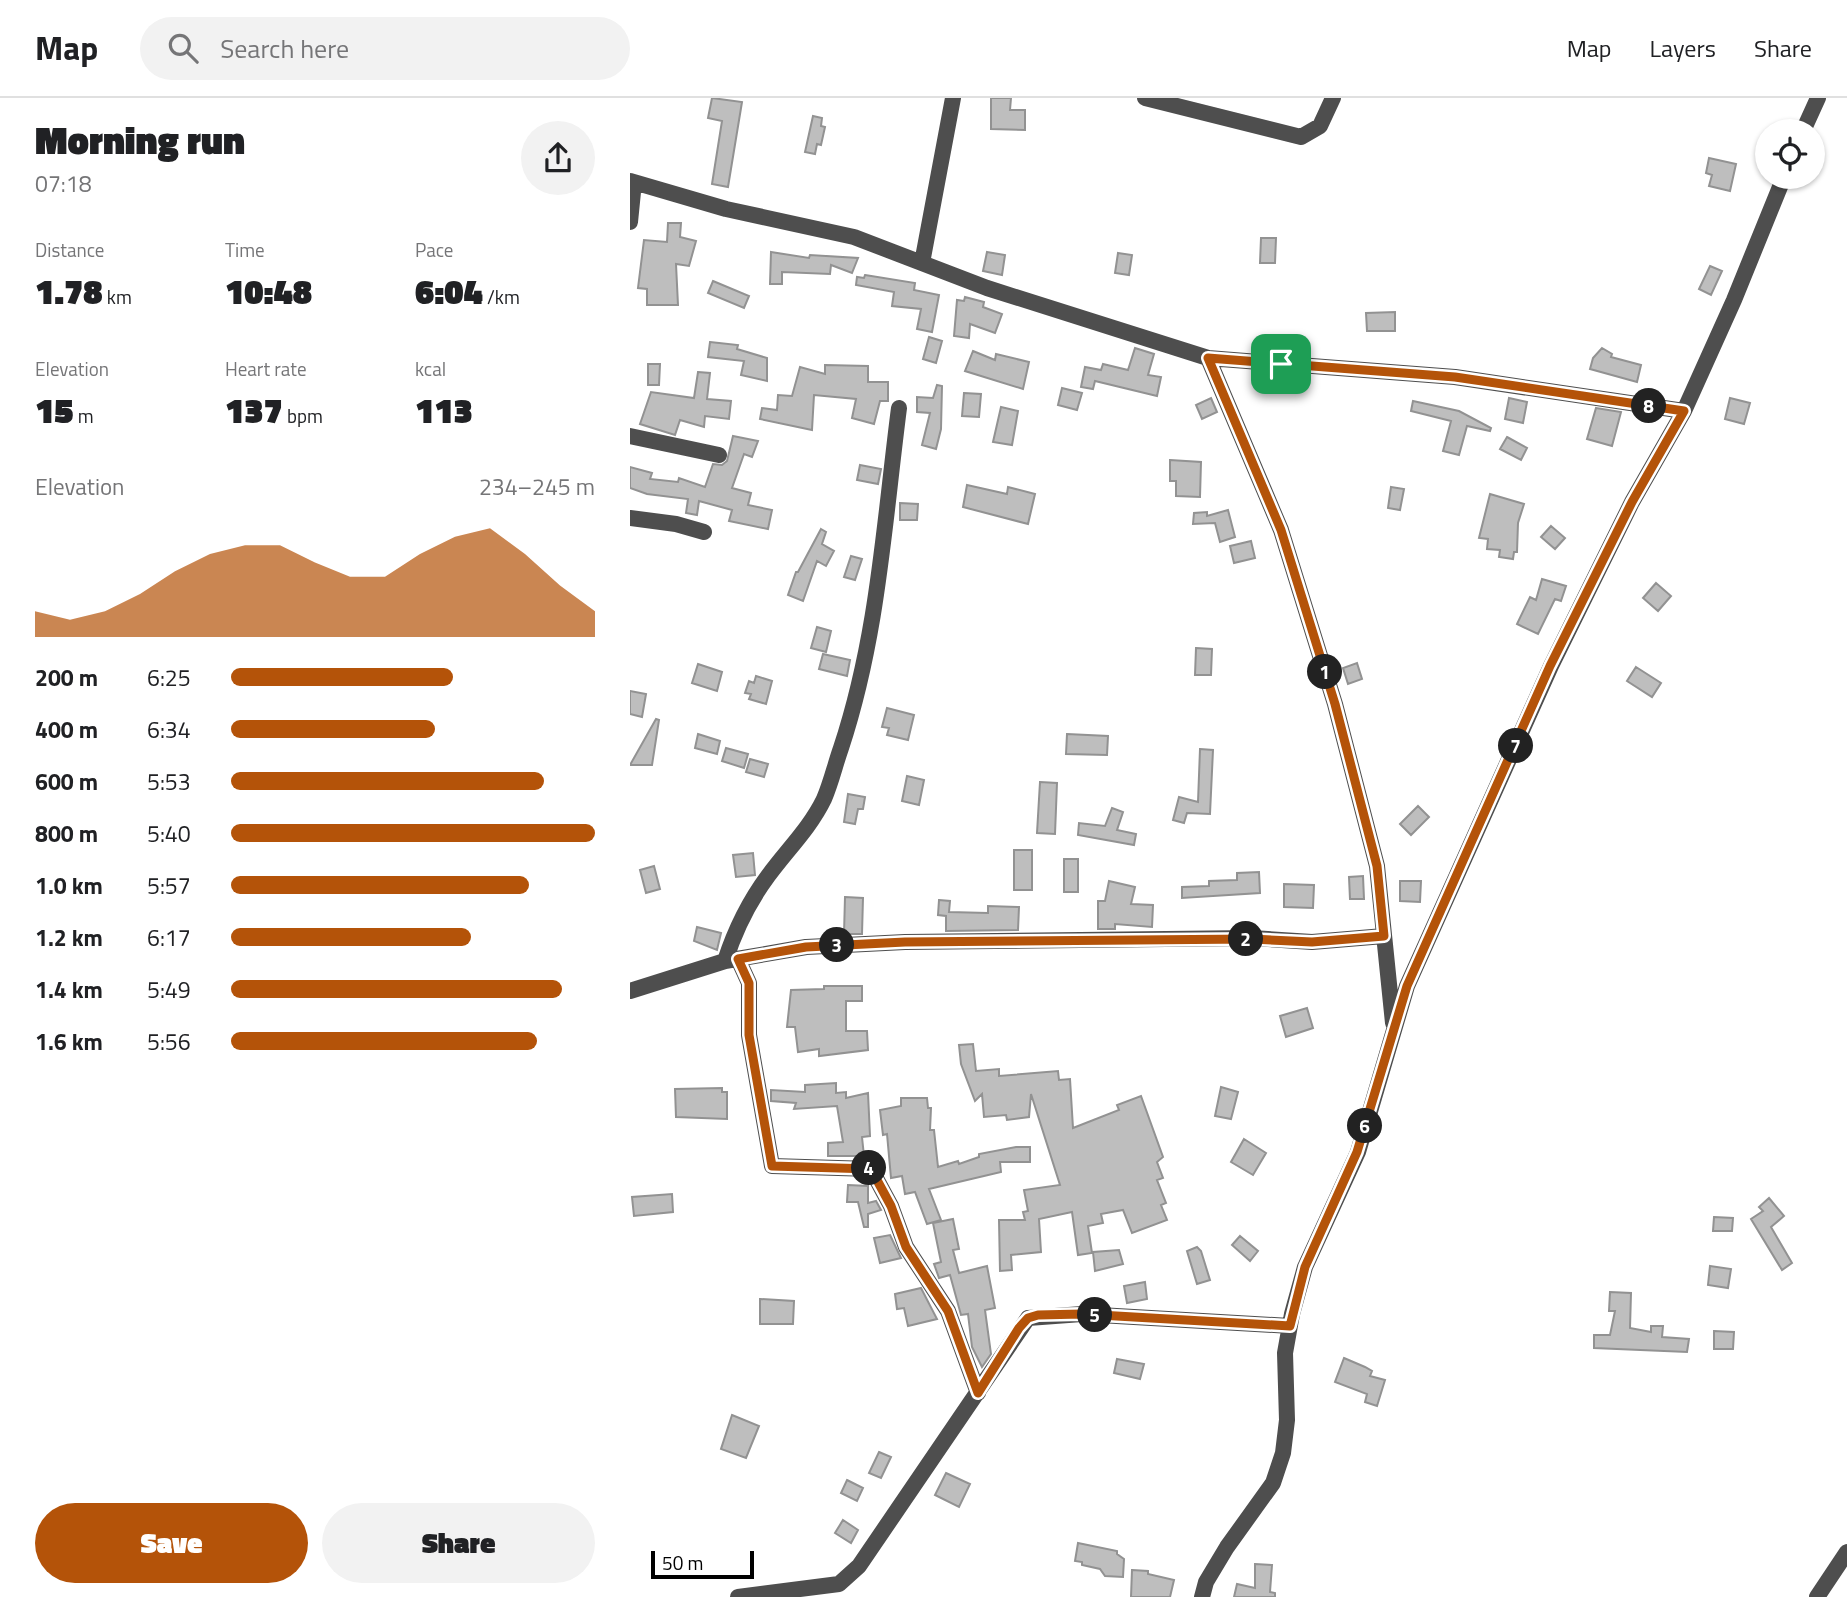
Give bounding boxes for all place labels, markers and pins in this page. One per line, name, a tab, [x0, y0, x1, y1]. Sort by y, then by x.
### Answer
pin	[1251, 334, 1311, 394]
pin: 8	[1632, 388, 1666, 424]
pin: 1	[1308, 654, 1342, 690]
pin: 7	[1498, 728, 1533, 764]
pin: 2	[1228, 922, 1264, 956]
pin: 3	[820, 928, 854, 962]
pin: 6	[1348, 1108, 1382, 1144]
pin: 4	[852, 1150, 886, 1186]
pin: 5	[1078, 1298, 1112, 1332]

